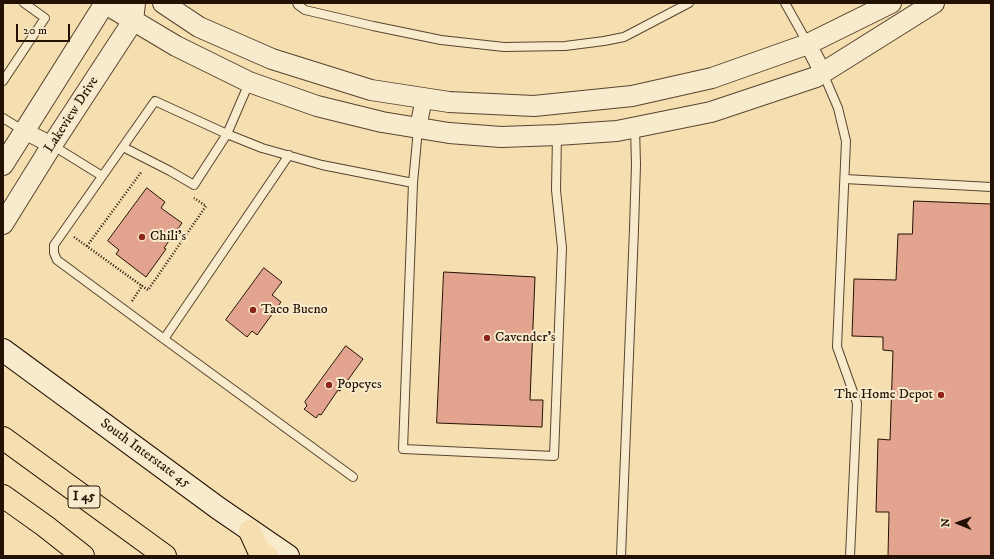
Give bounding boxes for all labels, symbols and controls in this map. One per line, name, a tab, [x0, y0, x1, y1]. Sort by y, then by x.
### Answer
scale bar	[18, 16, 72, 42]
text: 20 m	[23, 23, 47, 38]
street label: Lakeview Drive	[41, 74, 103, 156]
place label: Chili's	[150, 229, 186, 245]
marker: Chili's	[137, 232, 147, 242]
place label: Taco Bueno	[261, 302, 328, 318]
marker: Taco Bueno	[248, 305, 258, 315]
place label: Cavender's	[495, 330, 555, 346]
marker: Cavender's	[482, 333, 492, 343]
place label: Popeyes	[337, 377, 382, 393]
marker: Popeyes	[324, 380, 334, 390]
place label: The Home Depot	[834, 387, 933, 403]
marker: The Home Depot	[936, 390, 946, 400]
street label: South Interstate 45	[97, 416, 193, 492]
road number: I 45	[68, 486, 100, 508]
north arrow	[938, 503, 978, 543]
text: N	[939, 518, 953, 527]

